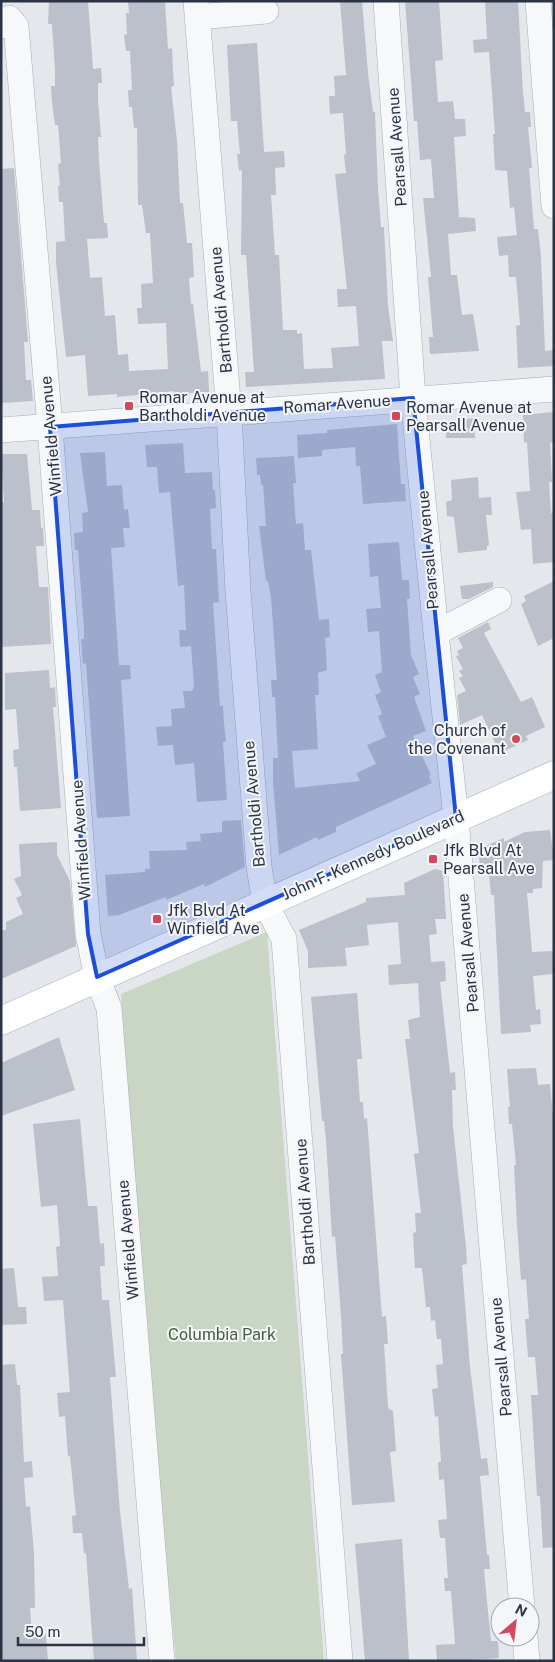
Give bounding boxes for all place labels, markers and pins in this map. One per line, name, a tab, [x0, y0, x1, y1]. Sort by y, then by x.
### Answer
place label: Romar Avenue at Bartholdi Avenue	[139, 388, 266, 425]
place label: Romar Avenue at Pearsall Avenue	[406, 398, 532, 435]
marker: Romar Avenue at Bartholdi Avenue	[123, 400, 135, 412]
marker: Romar Avenue at Pearsall Avenue	[390, 410, 402, 422]
place label: Church of the Covenant	[408, 721, 506, 758]
marker: Church of the Covenant	[510, 733, 522, 745]
place label: Jfk Blvd At Pearsall Ave	[443, 841, 535, 878]
marker: Jfk Blvd At Pearsall Ave	[427, 853, 439, 865]
place label: Jfk Blvd At Winfield Ave	[167, 901, 260, 938]
marker: Jfk Blvd At Winfield Ave	[151, 913, 163, 925]

